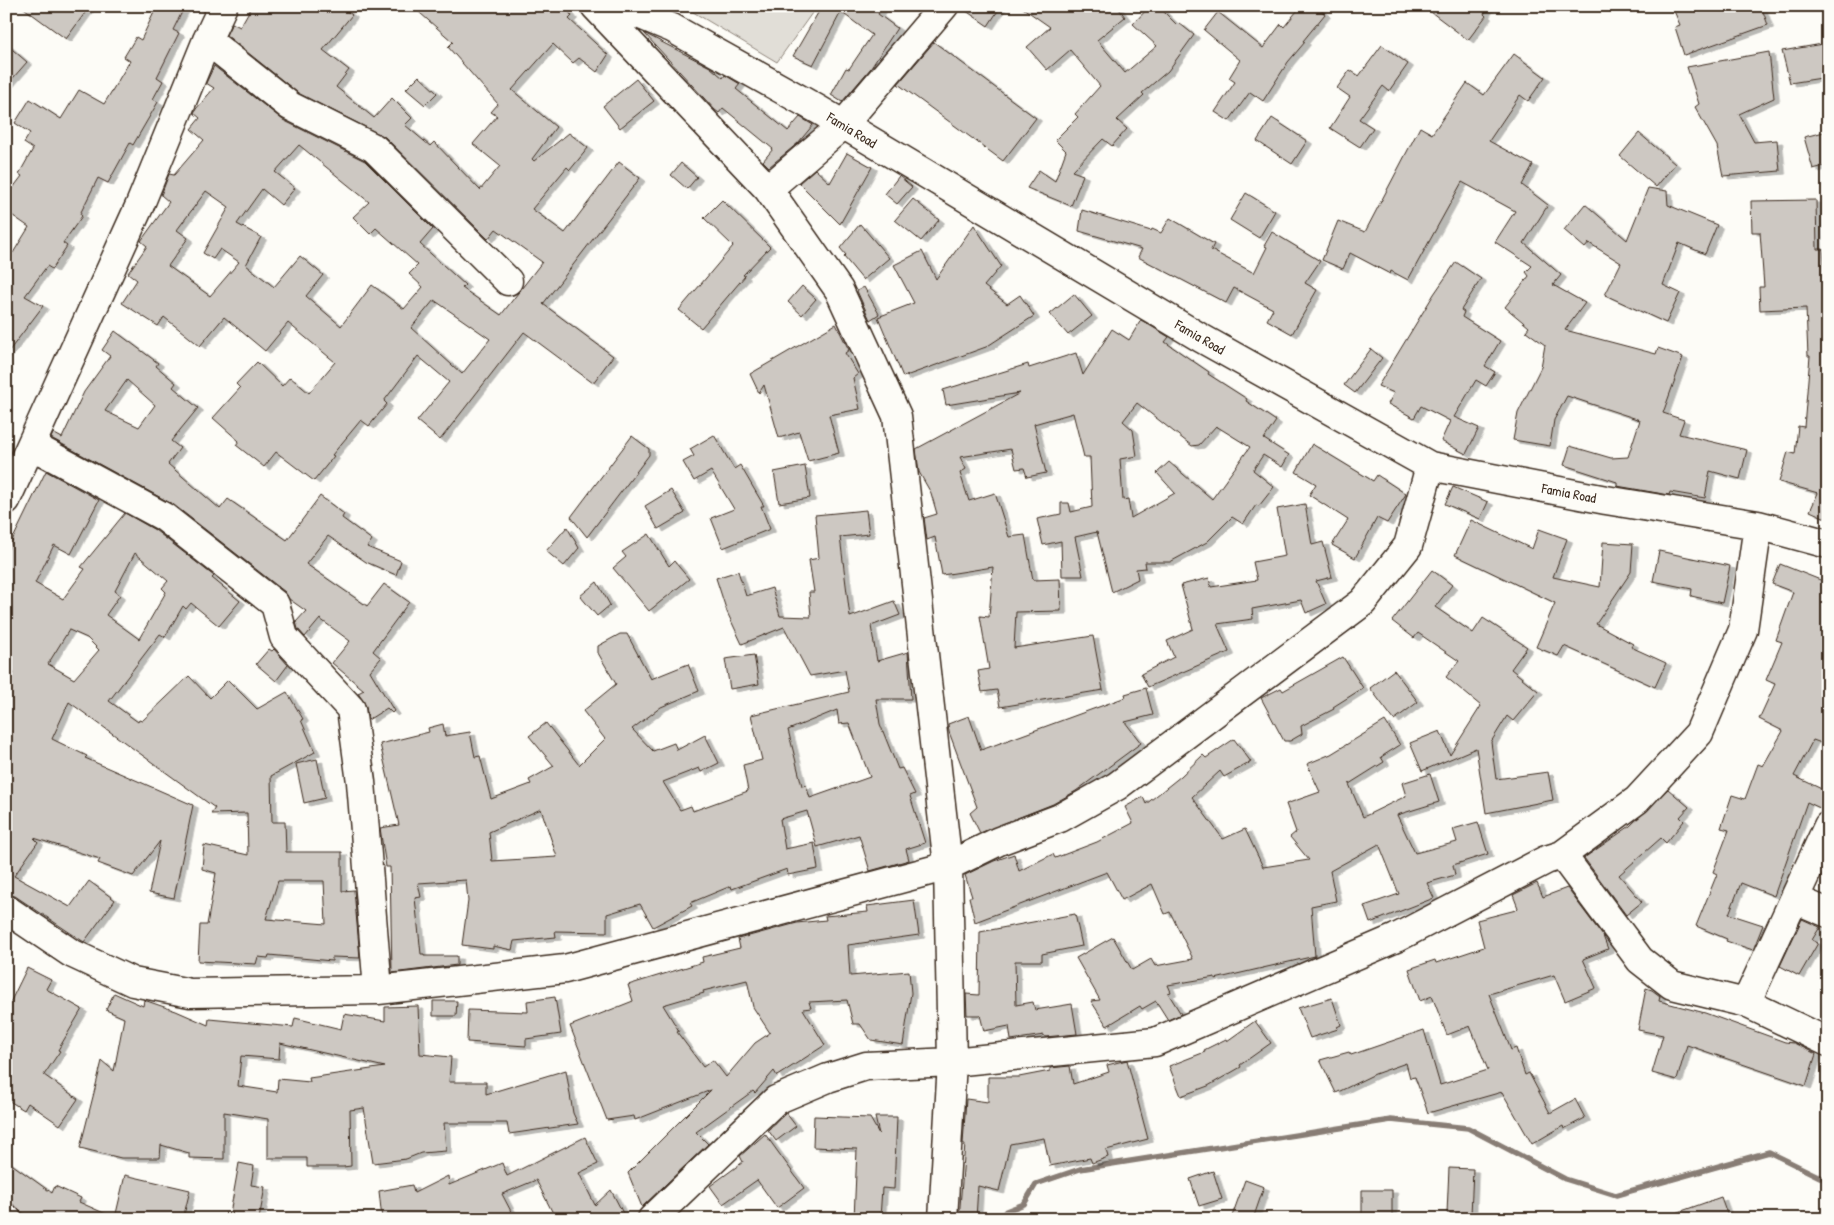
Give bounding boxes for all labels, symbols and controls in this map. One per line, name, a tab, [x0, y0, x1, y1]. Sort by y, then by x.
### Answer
street label: Famia Road	[823, 107, 881, 152]
street label: Famia Road	[1171, 314, 1229, 359]
street label: Famia Road	[1539, 478, 1598, 507]

